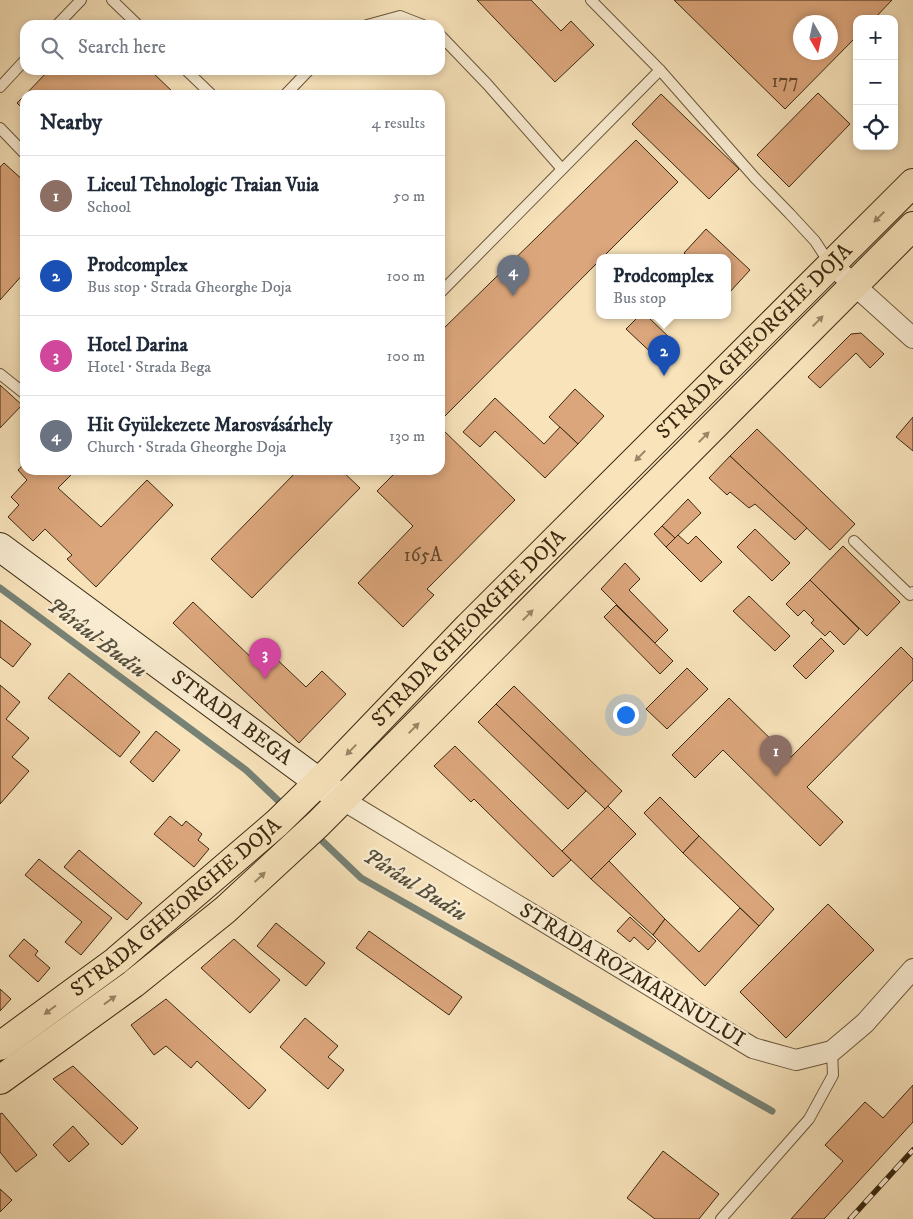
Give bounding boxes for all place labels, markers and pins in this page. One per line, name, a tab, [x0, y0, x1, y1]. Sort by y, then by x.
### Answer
pin: 4	[497, 255, 529, 296]
pin: 2	[648, 335, 680, 376]
pin: 3	[249, 638, 281, 679]
pin: 1	[760, 735, 792, 776]

